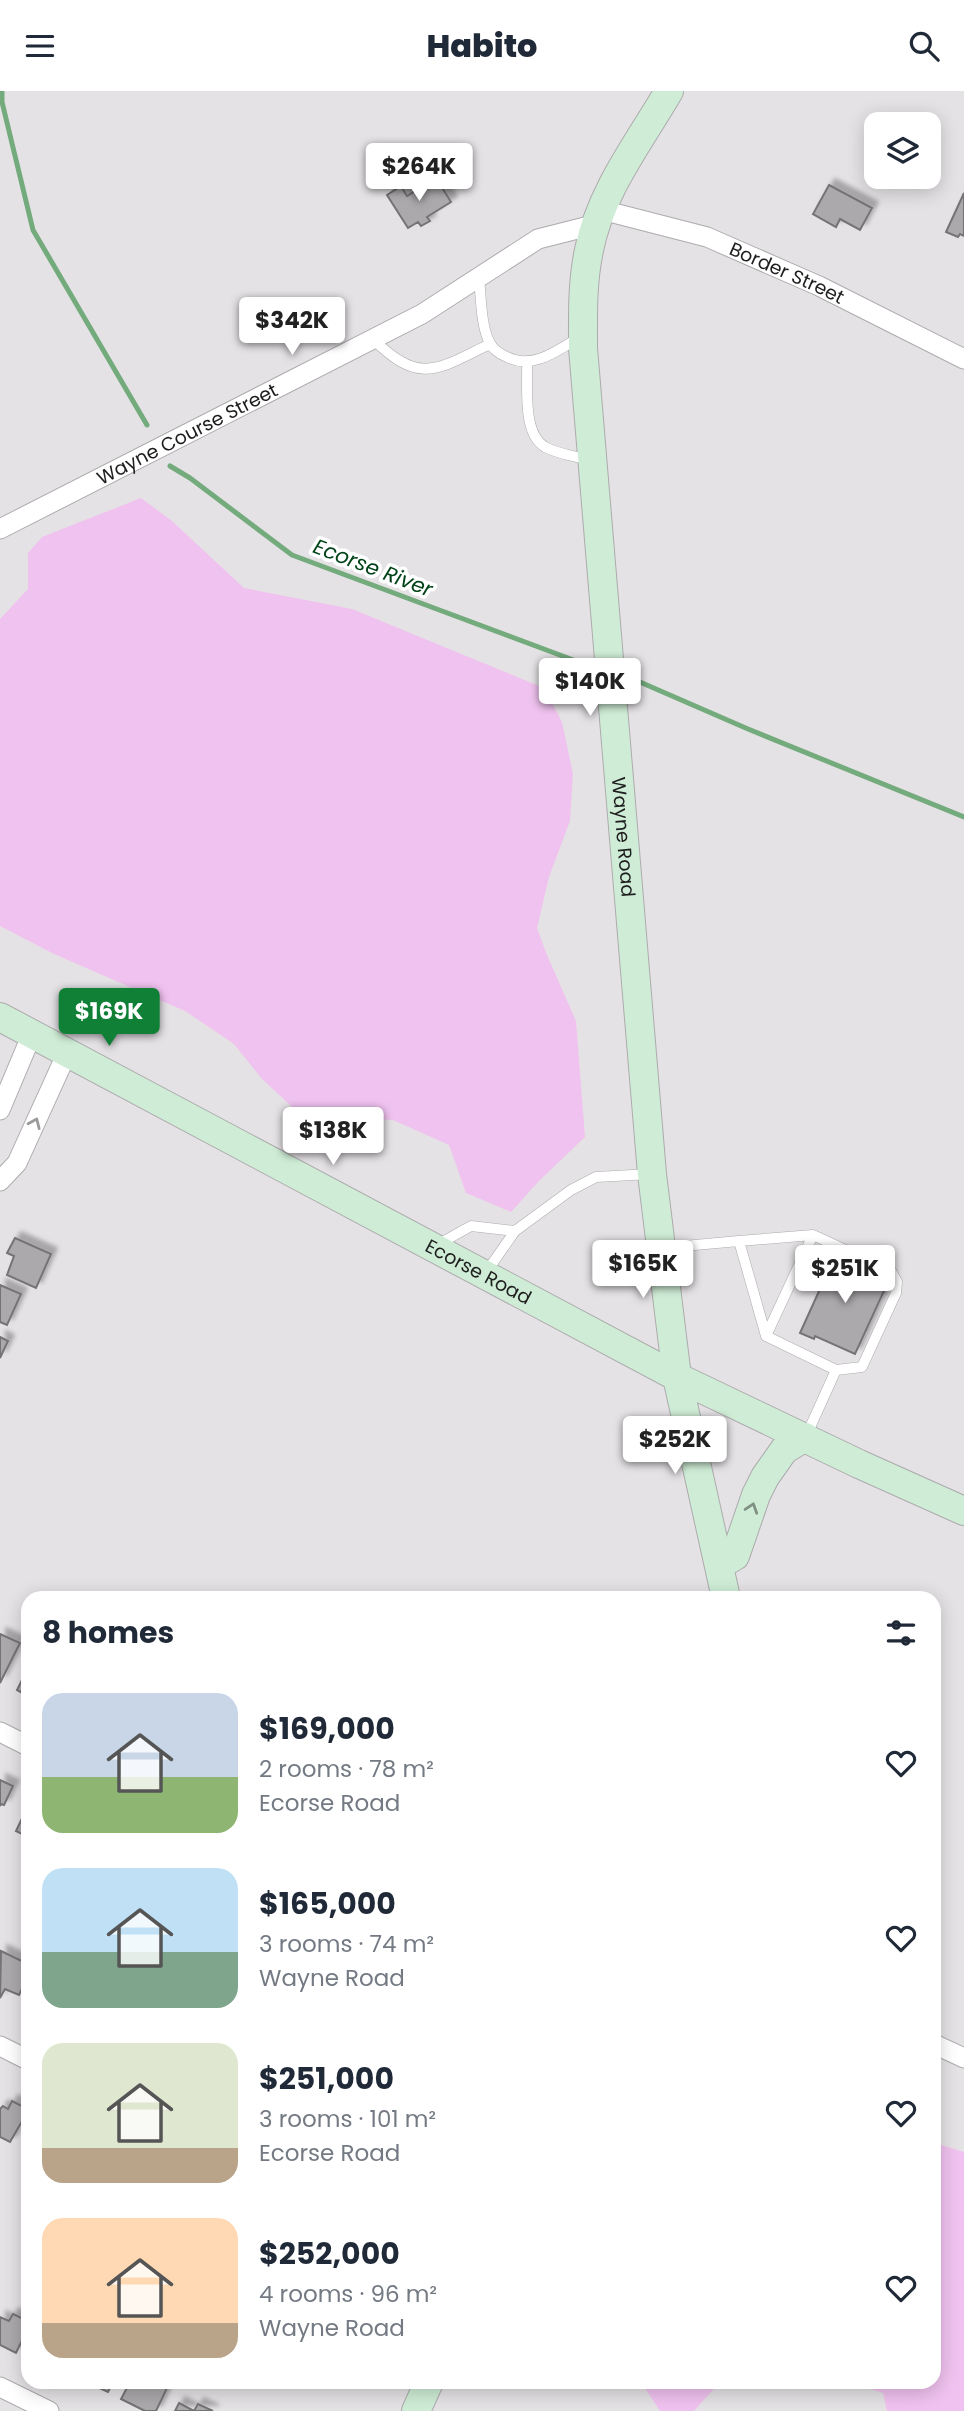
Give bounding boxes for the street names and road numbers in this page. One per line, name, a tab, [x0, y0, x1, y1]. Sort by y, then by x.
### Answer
street label: Border Street	[725, 235, 849, 311]
street label: Wayne Course Street	[92, 377, 283, 491]
street label: Wayne Road	[605, 776, 642, 898]
street label: Ecorse Road	[420, 1233, 536, 1311]

